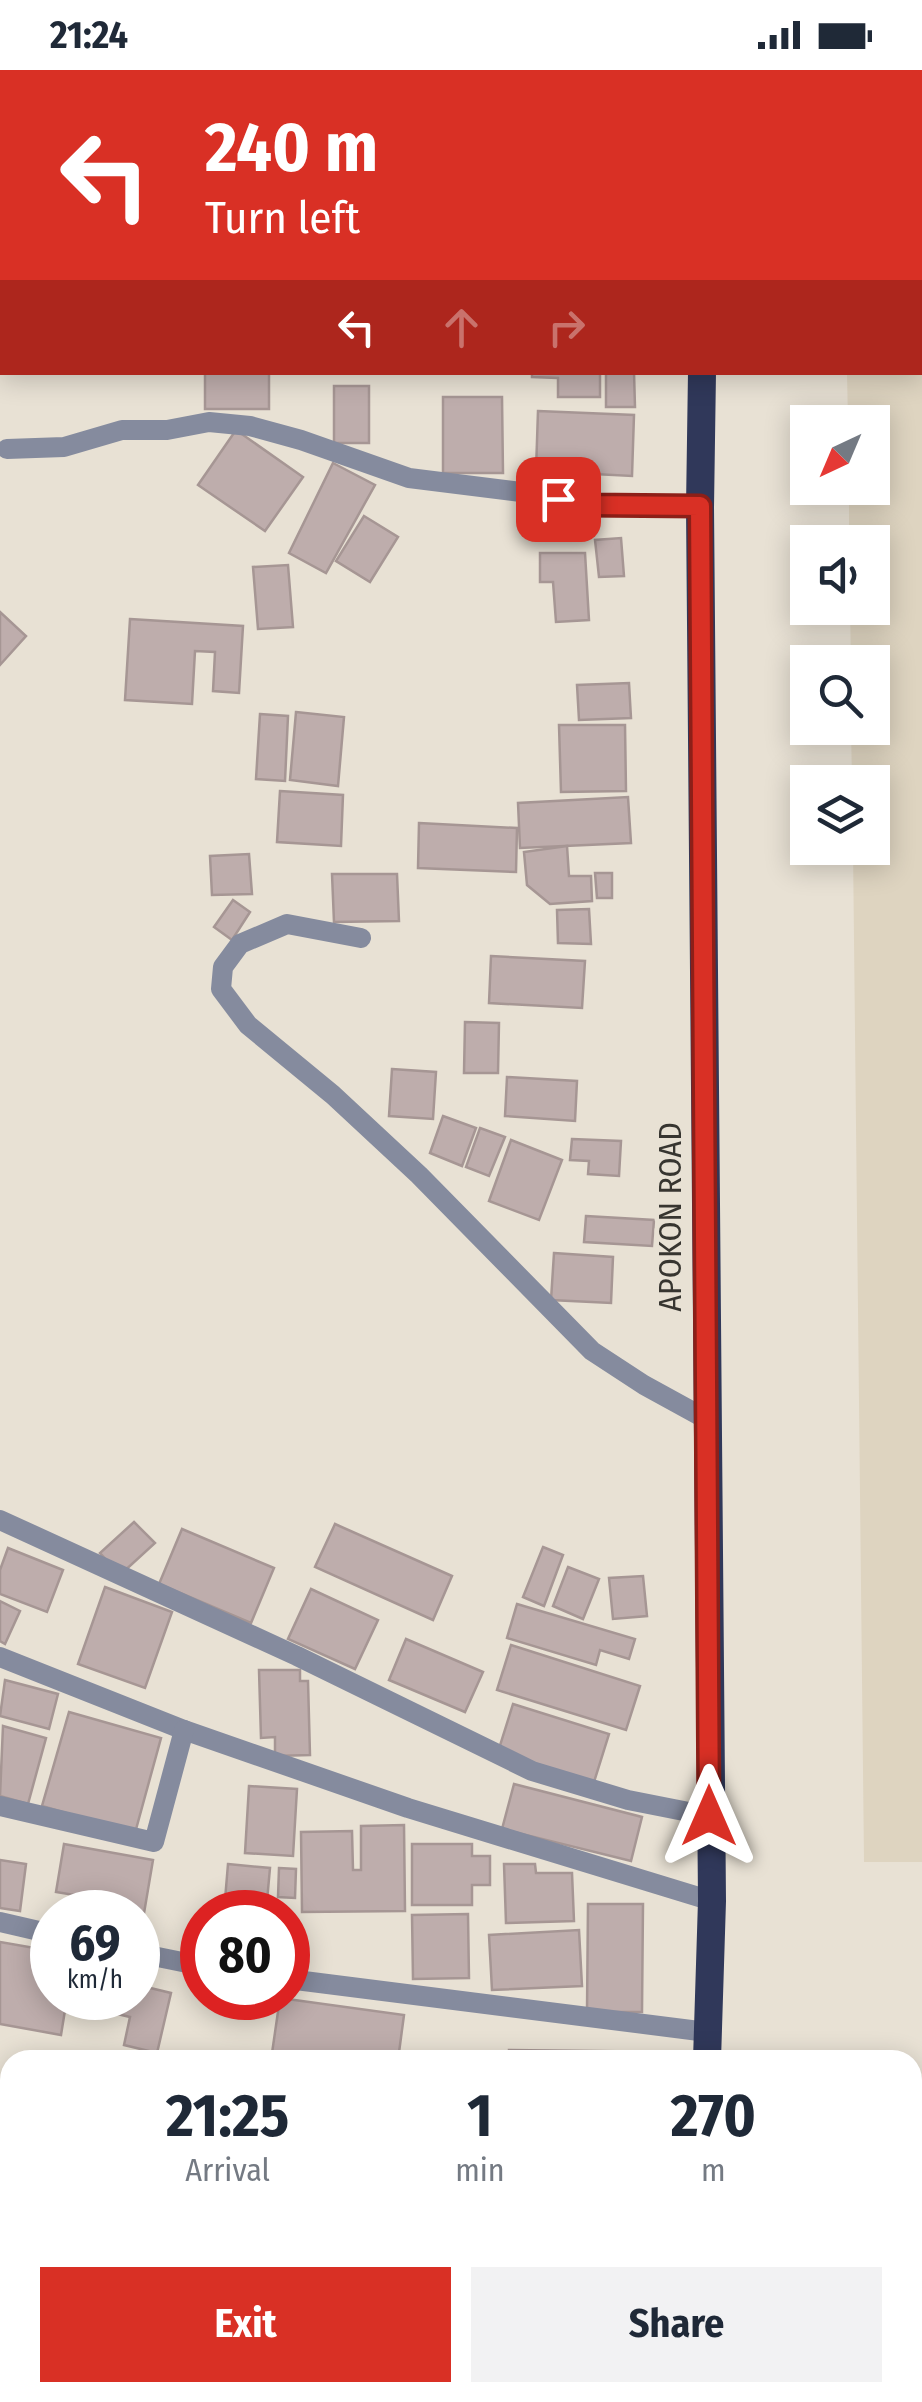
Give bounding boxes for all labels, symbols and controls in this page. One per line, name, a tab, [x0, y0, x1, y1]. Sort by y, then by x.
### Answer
text: 21:24	[50, 12, 128, 58]
text: 240 m	[205, 106, 378, 190]
icon: left	[40, 110, 170, 240]
text: Turn left	[205, 191, 360, 245]
icon: left	[329, 300, 384, 355]
icon: ahead	[434, 300, 489, 355]
icon: right	[539, 300, 594, 355]
north arrow	[790, 405, 890, 505]
map controls	[790, 405, 890, 865]
pin	[516, 457, 601, 542]
icon: arrive	[531, 472, 586, 527]
button: sound	[790, 525, 890, 625]
button: search	[790, 645, 890, 745]
button: layers	[790, 765, 890, 865]
street label: APOKON ROAD	[651, 1122, 689, 1312]
position arrow	[657, 1764, 761, 1868]
speed limit sign: 80	[180, 1890, 310, 2020]
text: 69	[69, 1913, 121, 1973]
text: km/h	[67, 1965, 123, 1995]
text: 21:25	[166, 2080, 289, 2152]
text: 1	[467, 2080, 493, 2152]
text: 270	[671, 2080, 756, 2152]
text: Arrival	[185, 2151, 270, 2189]
text: min	[455, 2151, 505, 2189]
text: m	[701, 2151, 726, 2189]
button: Exit	[40, 2267, 451, 2382]
button: Share	[471, 2267, 882, 2382]

